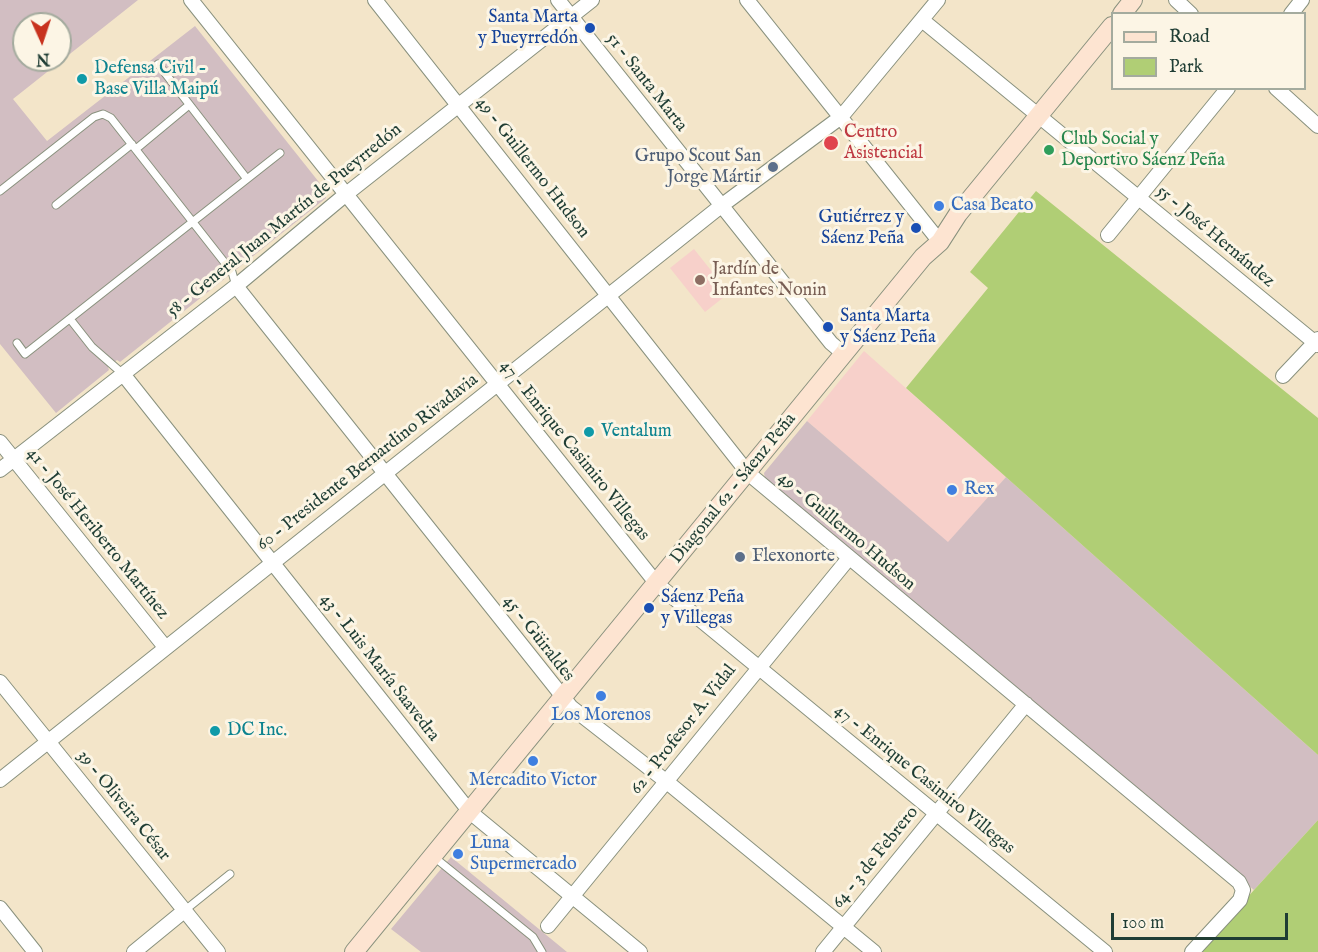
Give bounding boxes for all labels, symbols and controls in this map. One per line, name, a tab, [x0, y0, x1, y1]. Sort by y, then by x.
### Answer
place label: Santa Marta y Pueyrredón	[478, 7, 578, 50]
north arrow	[12, 12, 72, 72]
legend	[1111, 12, 1306, 90]
marker: Santa Marta y Pueyrredón	[583, 21, 597, 35]
text: Road	[1169, 26, 1210, 49]
street label: 51 - Santa Marta	[601, 29, 691, 137]
text: N	[35, 48, 50, 68]
text: Park	[1169, 56, 1203, 79]
place label: Defensa Civil - Base Villa Maipú	[94, 58, 219, 100]
marker: Defensa Civil - Base Villa Maipú	[75, 72, 89, 86]
street label: 49 - Guillermo Hudson	[470, 93, 594, 243]
street label: 58 - General Juan Martín de Pueyrredón	[163, 120, 407, 322]
place label: Centro Asistencial	[844, 122, 923, 164]
place label: Club Social y Deportivo Sáenz Peña	[1061, 129, 1225, 172]
marker: Centro Asistencial	[822, 134, 840, 152]
marker: Club Social y Deportivo Sáenz Peña	[1042, 143, 1056, 157]
place label: Grupo Scout San Jorge Mártir	[635, 146, 761, 188]
marker: Grupo Scout San Jorge Mártir	[766, 160, 780, 174]
street label: 55 - José Hernández	[1152, 181, 1278, 293]
place label: Casa Beato	[951, 195, 1033, 217]
marker: Casa Beato	[932, 199, 946, 213]
place label: Gutiérrez y Sáenz Peña	[819, 207, 904, 250]
marker: Gutiérrez y Sáenz Peña	[909, 221, 923, 235]
place label: Jardín de Infantes Nonin	[712, 259, 827, 302]
marker: Jardín de Infantes Nonin	[693, 273, 707, 287]
place label: Santa Marta y Sáenz Peña	[840, 306, 936, 348]
marker: Santa Marta y Sáenz Peña	[821, 320, 835, 334]
street label: 47 - Enrique Casimiro Villegas	[494, 356, 654, 546]
street label: 60 - Presidente Bernardino Rivadavia	[253, 370, 483, 556]
street label: Diagonal 62 - Sáenz Peña	[667, 409, 801, 569]
place label: Ventalum	[601, 421, 672, 443]
marker: Ventalum	[582, 425, 596, 439]
street label: 41 - José Heriberto Martínez	[21, 444, 173, 624]
street label: 49 - Guillermo Hudson	[773, 468, 919, 596]
place label: Rex	[964, 479, 995, 501]
marker: Rex	[945, 483, 959, 497]
place label: Flexonorte	[752, 546, 835, 568]
marker: Flexonorte	[733, 550, 747, 564]
place label: Sáenz Peña y Villegas	[661, 587, 744, 630]
street label: 43 - Luis María Saavedra	[315, 590, 443, 746]
street label: 45 - Güiraldes	[498, 592, 578, 686]
marker: Sáenz Peña y Villegas	[642, 601, 656, 615]
street label: 62 - Profesor A. Vidal	[626, 661, 742, 799]
marker: Los Morenos	[594, 689, 608, 703]
street label: 47 - Enrique Casimiro Villegas	[829, 700, 1019, 860]
place label: Los Morenos	[551, 705, 651, 727]
place label: DC Inc.	[227, 720, 287, 742]
marker: DC Inc.	[208, 724, 222, 738]
street label: 39 - Oliveira César	[72, 746, 174, 866]
marker: Mercadito Victor	[526, 754, 540, 768]
place label: Mercadito Victor	[469, 770, 597, 792]
street label: 64 - 3 de Febrero	[828, 802, 924, 914]
place label: Luna Supermercado	[470, 833, 577, 876]
marker: Luna Supermercado	[451, 847, 465, 861]
scale bar	[1114, 901, 1291, 939]
text: 100 m	[1122, 912, 1164, 935]

